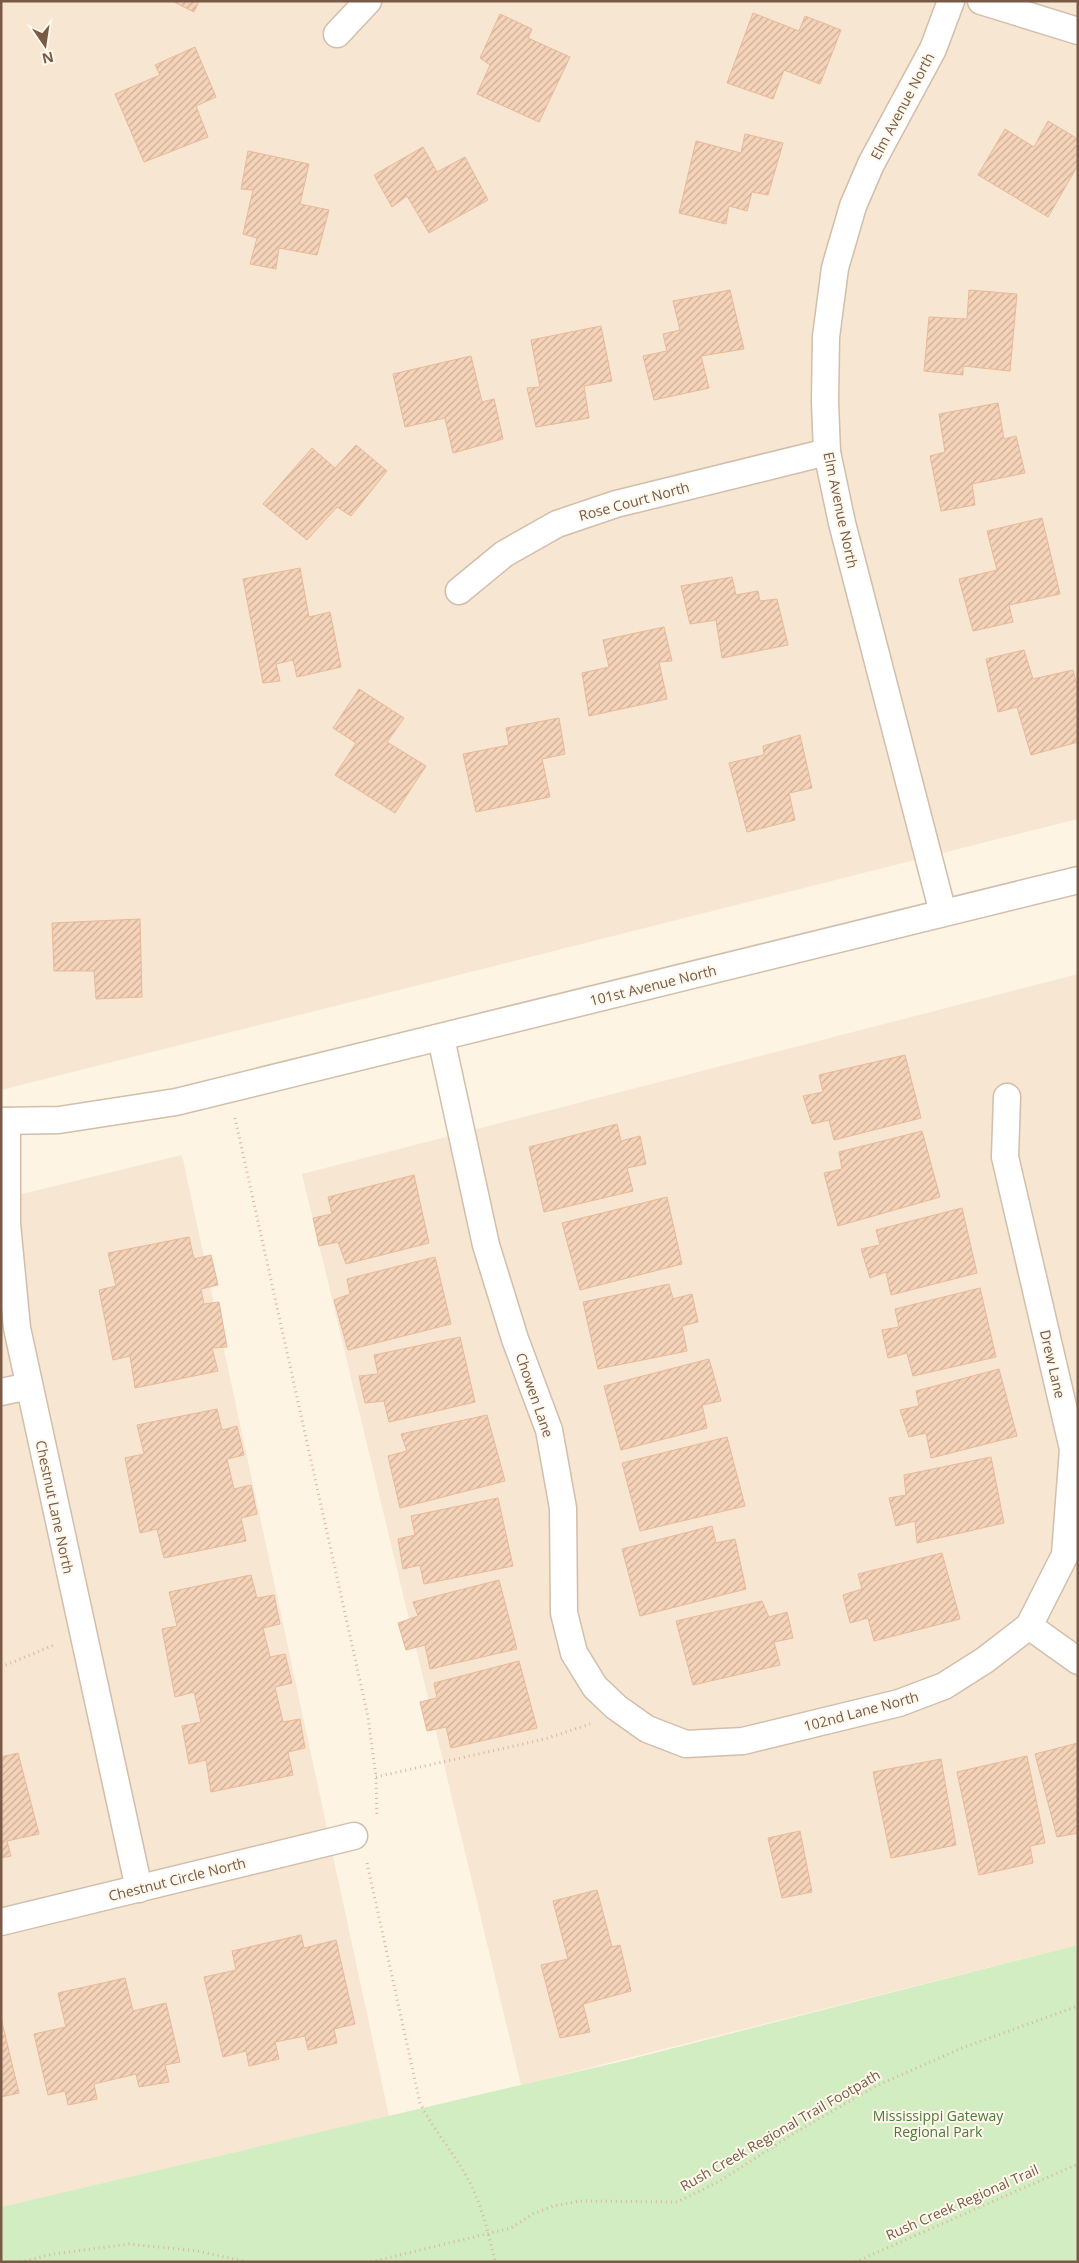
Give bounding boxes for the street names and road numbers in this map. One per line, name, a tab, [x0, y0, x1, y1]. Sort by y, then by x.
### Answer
street label: Elm Avenue North	[866, 49, 938, 163]
street label: Elm Avenue North	[819, 450, 863, 570]
street label: Rose Court North	[577, 477, 691, 525]
street label: 101st Avenue North	[588, 960, 718, 1010]
street label: Drew Lane	[1036, 1328, 1070, 1400]
street label: Chowen Lane	[512, 1350, 558, 1440]
street label: Chestnut Lane North	[32, 1438, 78, 1576]
street label: 102nd Lane North	[801, 1687, 921, 1735]
street label: Chestnut Circle North	[106, 1853, 248, 1905]
street label: Rush Creek Regional Trail Footpath	[677, 2065, 883, 2195]
street label: Rush Creek Regional Trail	[883, 2160, 1041, 2244]

